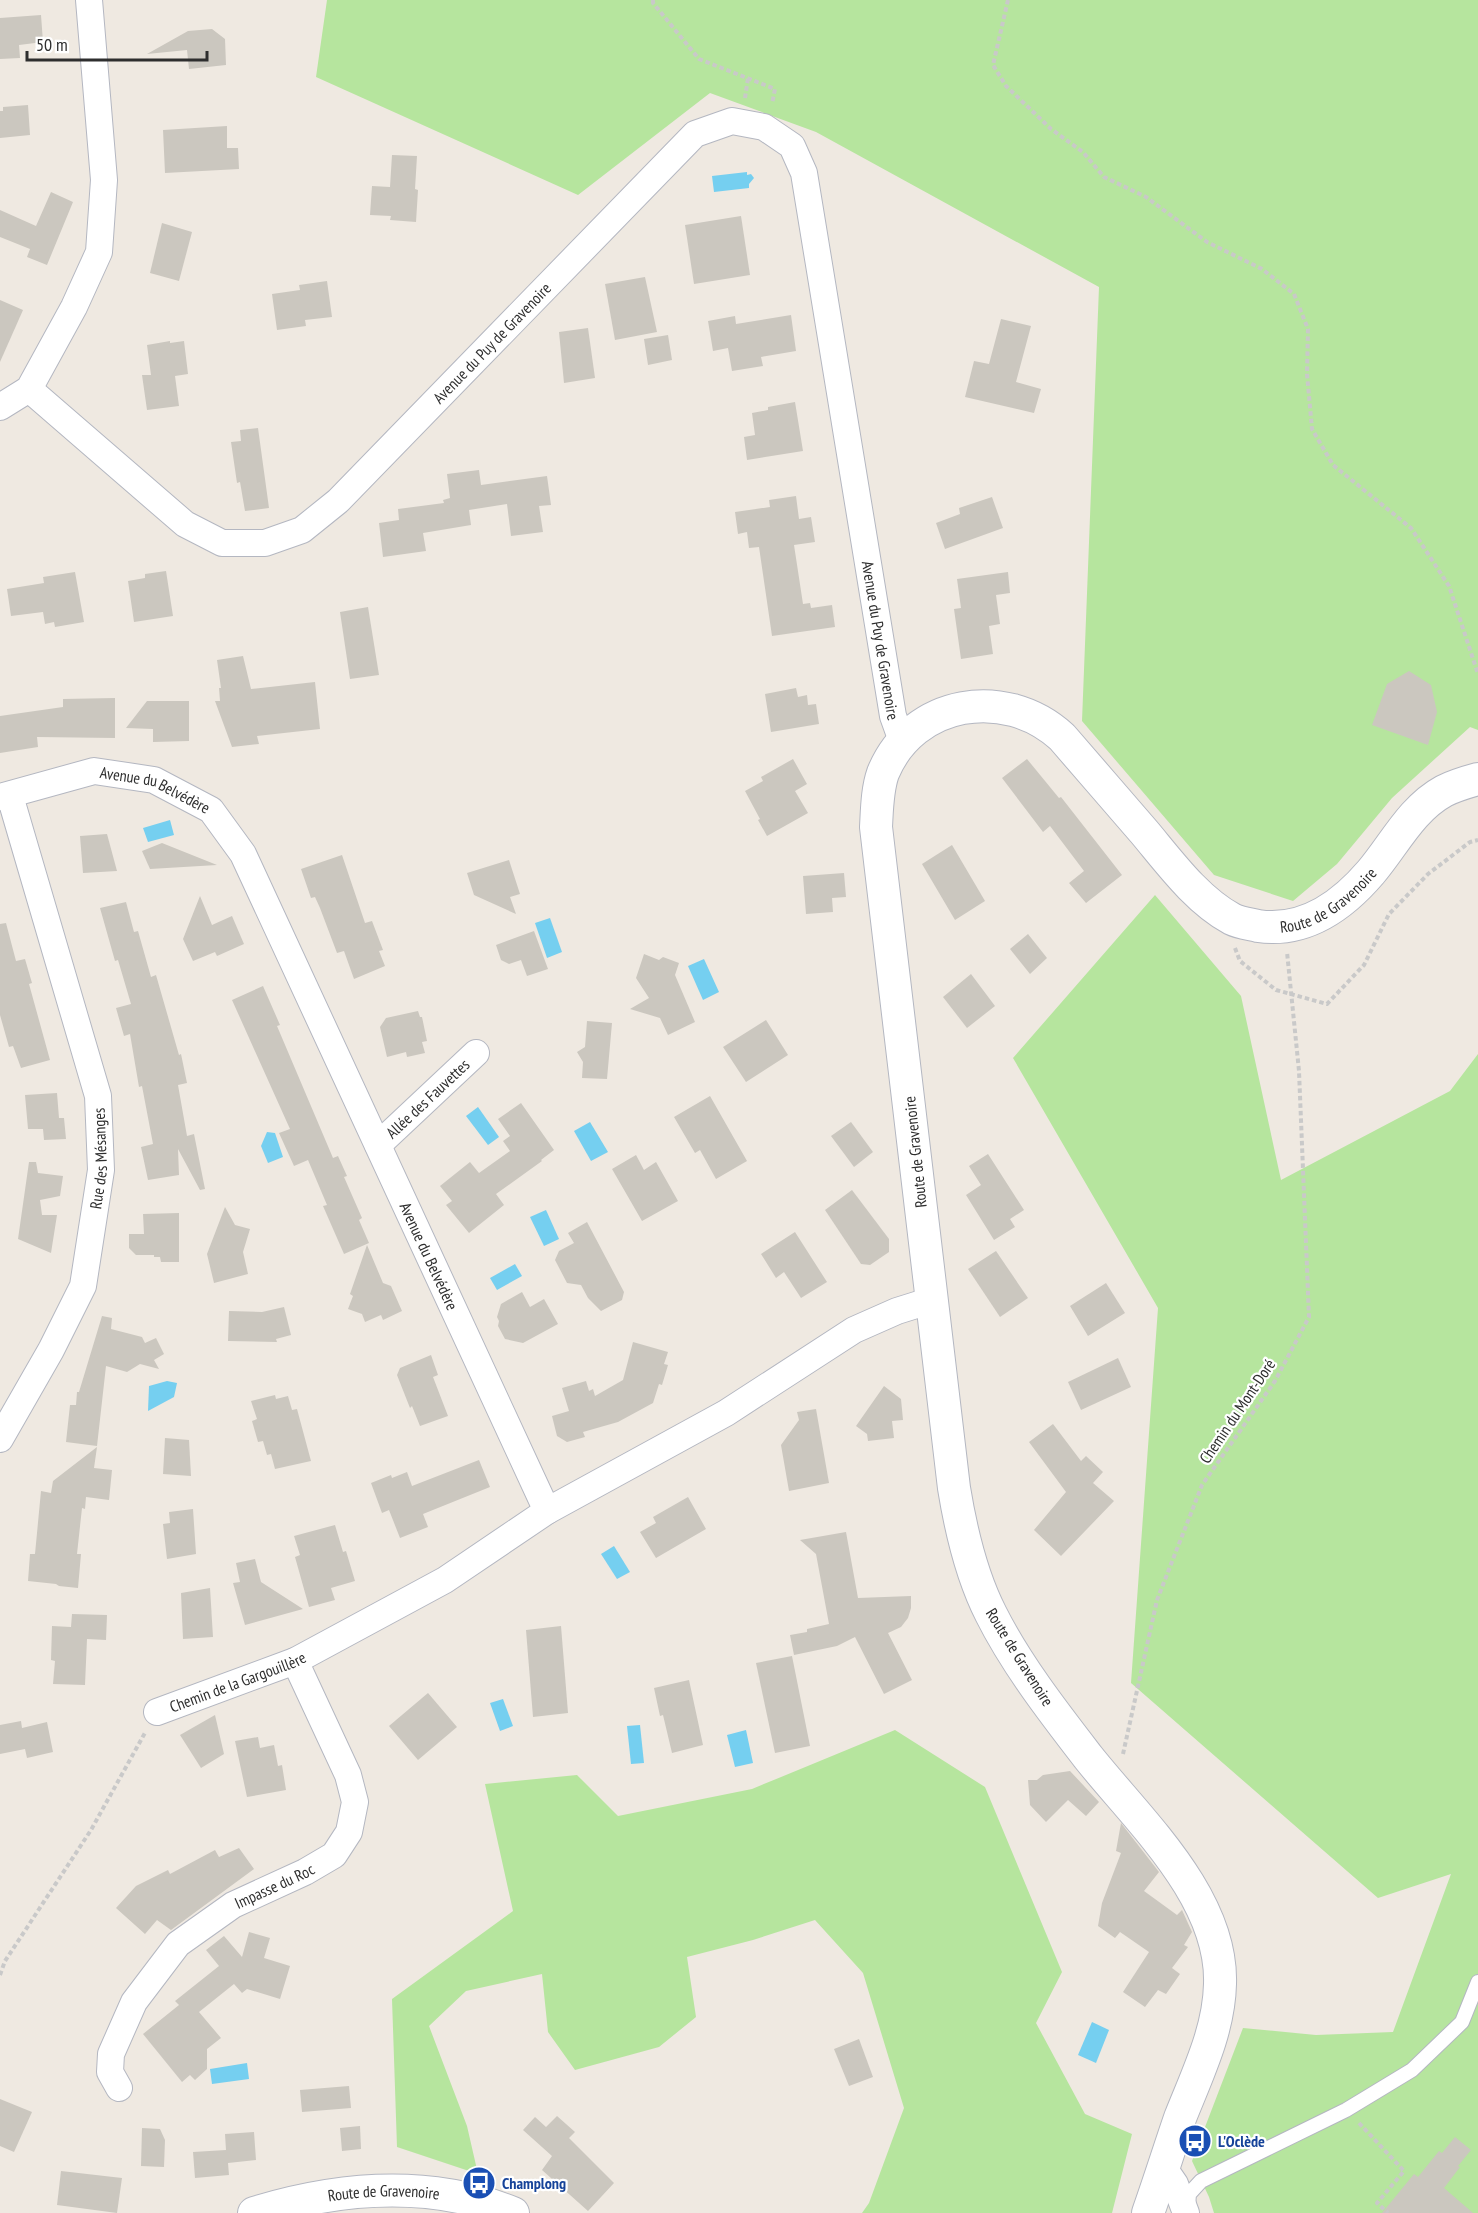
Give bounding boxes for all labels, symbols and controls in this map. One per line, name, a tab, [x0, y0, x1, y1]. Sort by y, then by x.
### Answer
scale bar	[27, 24, 207, 62]
text: 50 m	[36, 33, 68, 56]
street label: Avenue du Puy de Gravenoire	[429, 278, 555, 407]
street label: Avenue du Puy de Gravenoire	[858, 559, 904, 723]
street label: Avenue du Belvédère	[99, 762, 214, 818]
street label: Route de Gravenoire	[1279, 863, 1381, 937]
street label: Allée des Fauvettes	[382, 1054, 474, 1143]
street label: Route de Gravenoire	[899, 1095, 931, 1209]
street label: Rue des Mésanges	[85, 1107, 111, 1210]
street label: Avenue du Belvédère	[395, 1199, 463, 1313]
street label: Chemin du Mont-Doré	[1195, 1355, 1279, 1467]
street label: Route de Gravenoire	[982, 1604, 1058, 1710]
street label: Chemin de la Gargouillère	[167, 1647, 309, 1717]
street label: Impasse du Roc	[231, 1859, 318, 1913]
bus stop icon: L'Oclède	[1177, 2123, 1213, 2159]
place label: L'Oclède	[1218, 2131, 1265, 2151]
bus stop icon: Champlong	[461, 2165, 497, 2201]
place label: Champlong	[502, 2173, 566, 2193]
street label: Route de Gravenoire	[326, 2180, 441, 2206]

